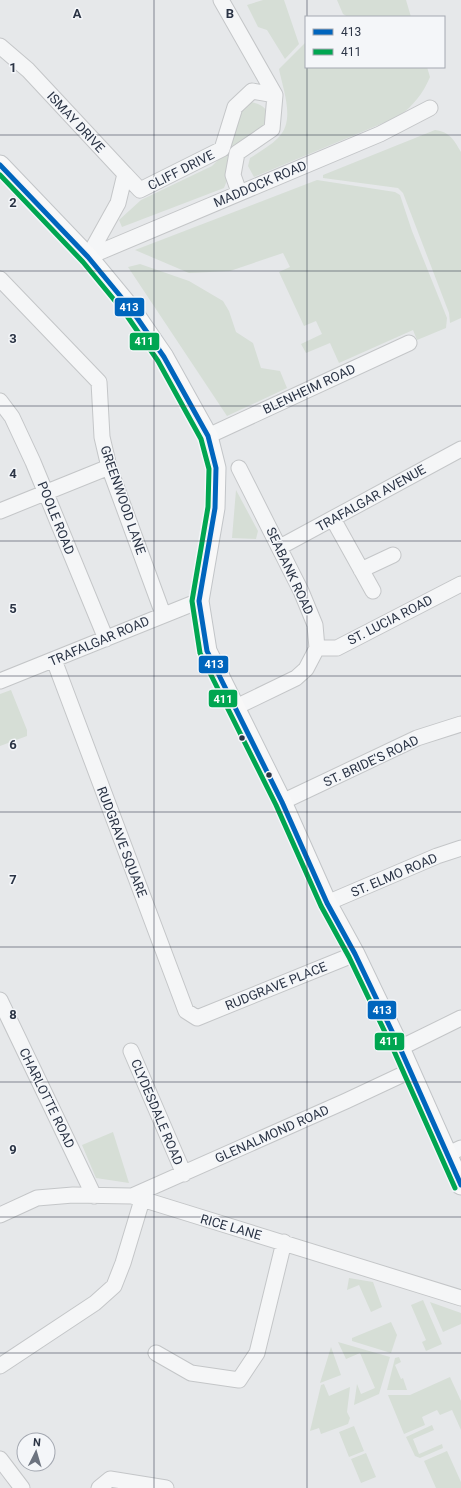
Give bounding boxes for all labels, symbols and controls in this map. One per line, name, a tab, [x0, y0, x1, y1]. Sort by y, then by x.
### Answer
text: A	[73, 6, 82, 21]
text: B	[226, 6, 234, 21]
legend	[305, 16, 445, 68]
text: 413	[341, 25, 361, 39]
text: 411	[341, 45, 361, 59]
text: 1	[9, 60, 17, 75]
street label: ISMAY DRIVE	[44, 89, 108, 155]
street label: CLIFF DRIVE	[145, 147, 217, 193]
street label: MADDOCK ROAD	[211, 158, 309, 210]
text: 2	[9, 195, 17, 210]
line badge: 413	[114, 297, 145, 317]
text: 413	[120, 301, 138, 314]
text: 3	[9, 331, 17, 346]
line badge: 411	[129, 332, 160, 351]
text: 411	[135, 335, 153, 348]
street label: BLENHEIM ROAD	[260, 361, 358, 417]
street label: GREENWOOD LANE	[97, 443, 149, 557]
street label: TRAFALGAR AVENUE	[314, 462, 428, 534]
text: 4	[9, 466, 17, 481]
street label: POOLE ROAD	[35, 479, 77, 557]
street label: SEABANK ROAD	[263, 525, 317, 617]
street label: ST. LUCIA ROAD	[345, 592, 435, 648]
text: 5	[9, 601, 17, 616]
street label: TRAFALGAR ROAD	[46, 613, 152, 669]
line badge: 413	[198, 655, 229, 674]
text: 413	[205, 658, 223, 671]
line badge: 411	[208, 689, 238, 708]
text: 411	[214, 693, 232, 706]
street label: ST. BRIDE'S ROAD	[321, 732, 421, 790]
unlabelled marker	[237, 733, 247, 743]
text: 6	[9, 737, 17, 752]
unlabelled marker	[264, 770, 274, 780]
street label: RUDGRAVE SQUARE	[94, 784, 150, 900]
street label: ST. ELMO ROAD	[348, 850, 440, 900]
text: 7	[9, 872, 17, 887]
street label: RUDGRAVE PLACE	[223, 959, 329, 1013]
line badge: 413	[367, 1000, 397, 1020]
text: 413	[373, 1004, 391, 1017]
text: 8	[9, 1007, 17, 1022]
line badge: 411	[374, 1032, 405, 1051]
text: 411	[380, 1035, 398, 1048]
street label: CHARLOTTE ROAD	[16, 1045, 78, 1151]
street label: CLYDESDALE ROAD	[128, 1057, 186, 1167]
street label: GLENALMOND ROAD	[213, 1102, 331, 1166]
text: 9	[9, 1142, 17, 1157]
street label: RICE LANE	[199, 1211, 263, 1243]
north arrow	[16, 1432, 56, 1472]
text: N	[32, 1436, 41, 1449]

